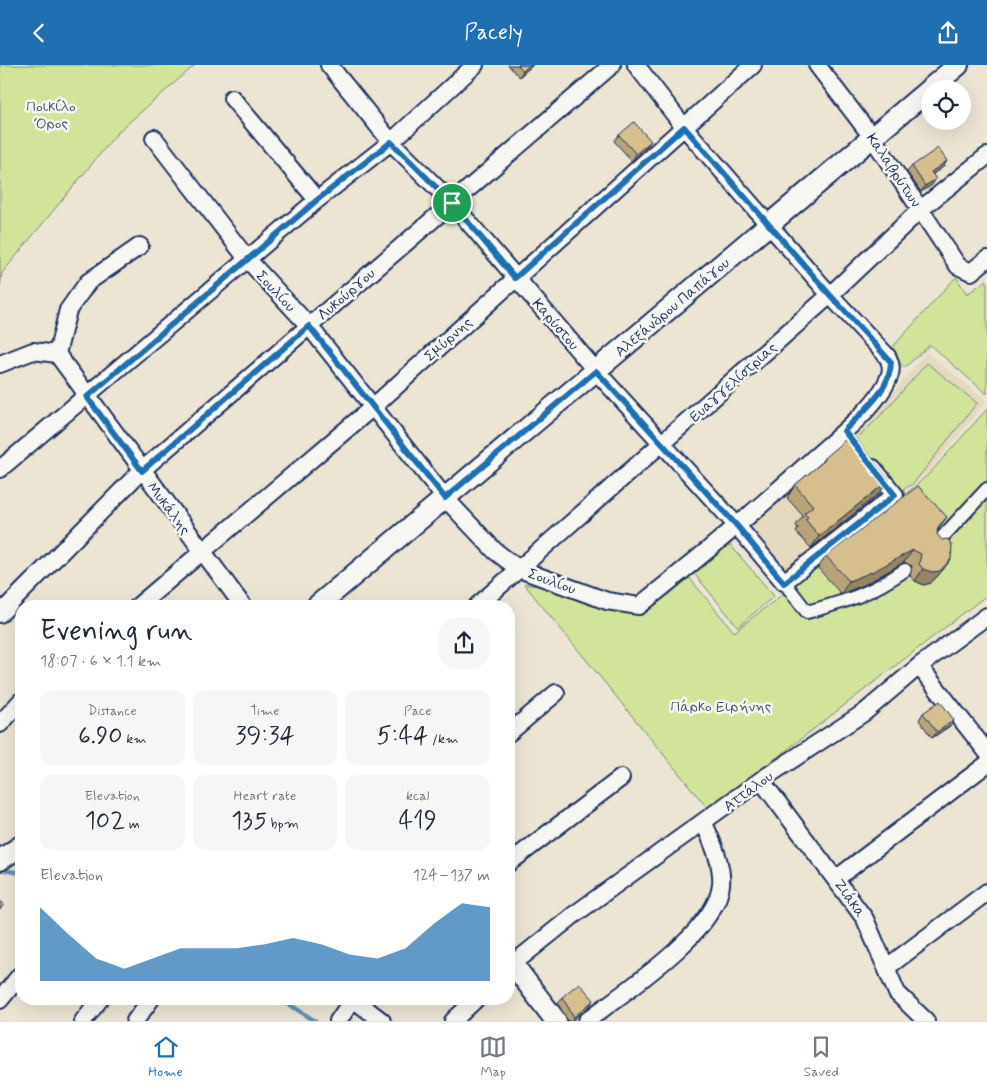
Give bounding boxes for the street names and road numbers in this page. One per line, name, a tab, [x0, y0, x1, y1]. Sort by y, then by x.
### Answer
street label: Καλαβρύτων	[861, 130, 926, 212]
street label: Αλεξάνδρου Παπάγου	[611, 254, 735, 362]
street label: Λυκούργου	[313, 264, 380, 325]
street label: Σουλίου	[251, 267, 300, 317]
street label: Καρύστου	[527, 295, 583, 355]
street label: Σμύρνης	[421, 313, 477, 366]
street label: Ευαγγελίστριας	[686, 338, 782, 427]
street label: Μυκάλης	[142, 478, 195, 540]
street label: Σουλίου	[525, 564, 579, 600]
street label: Αττάλου	[720, 767, 778, 817]
street label: Ζιάκα	[829, 875, 870, 922]

